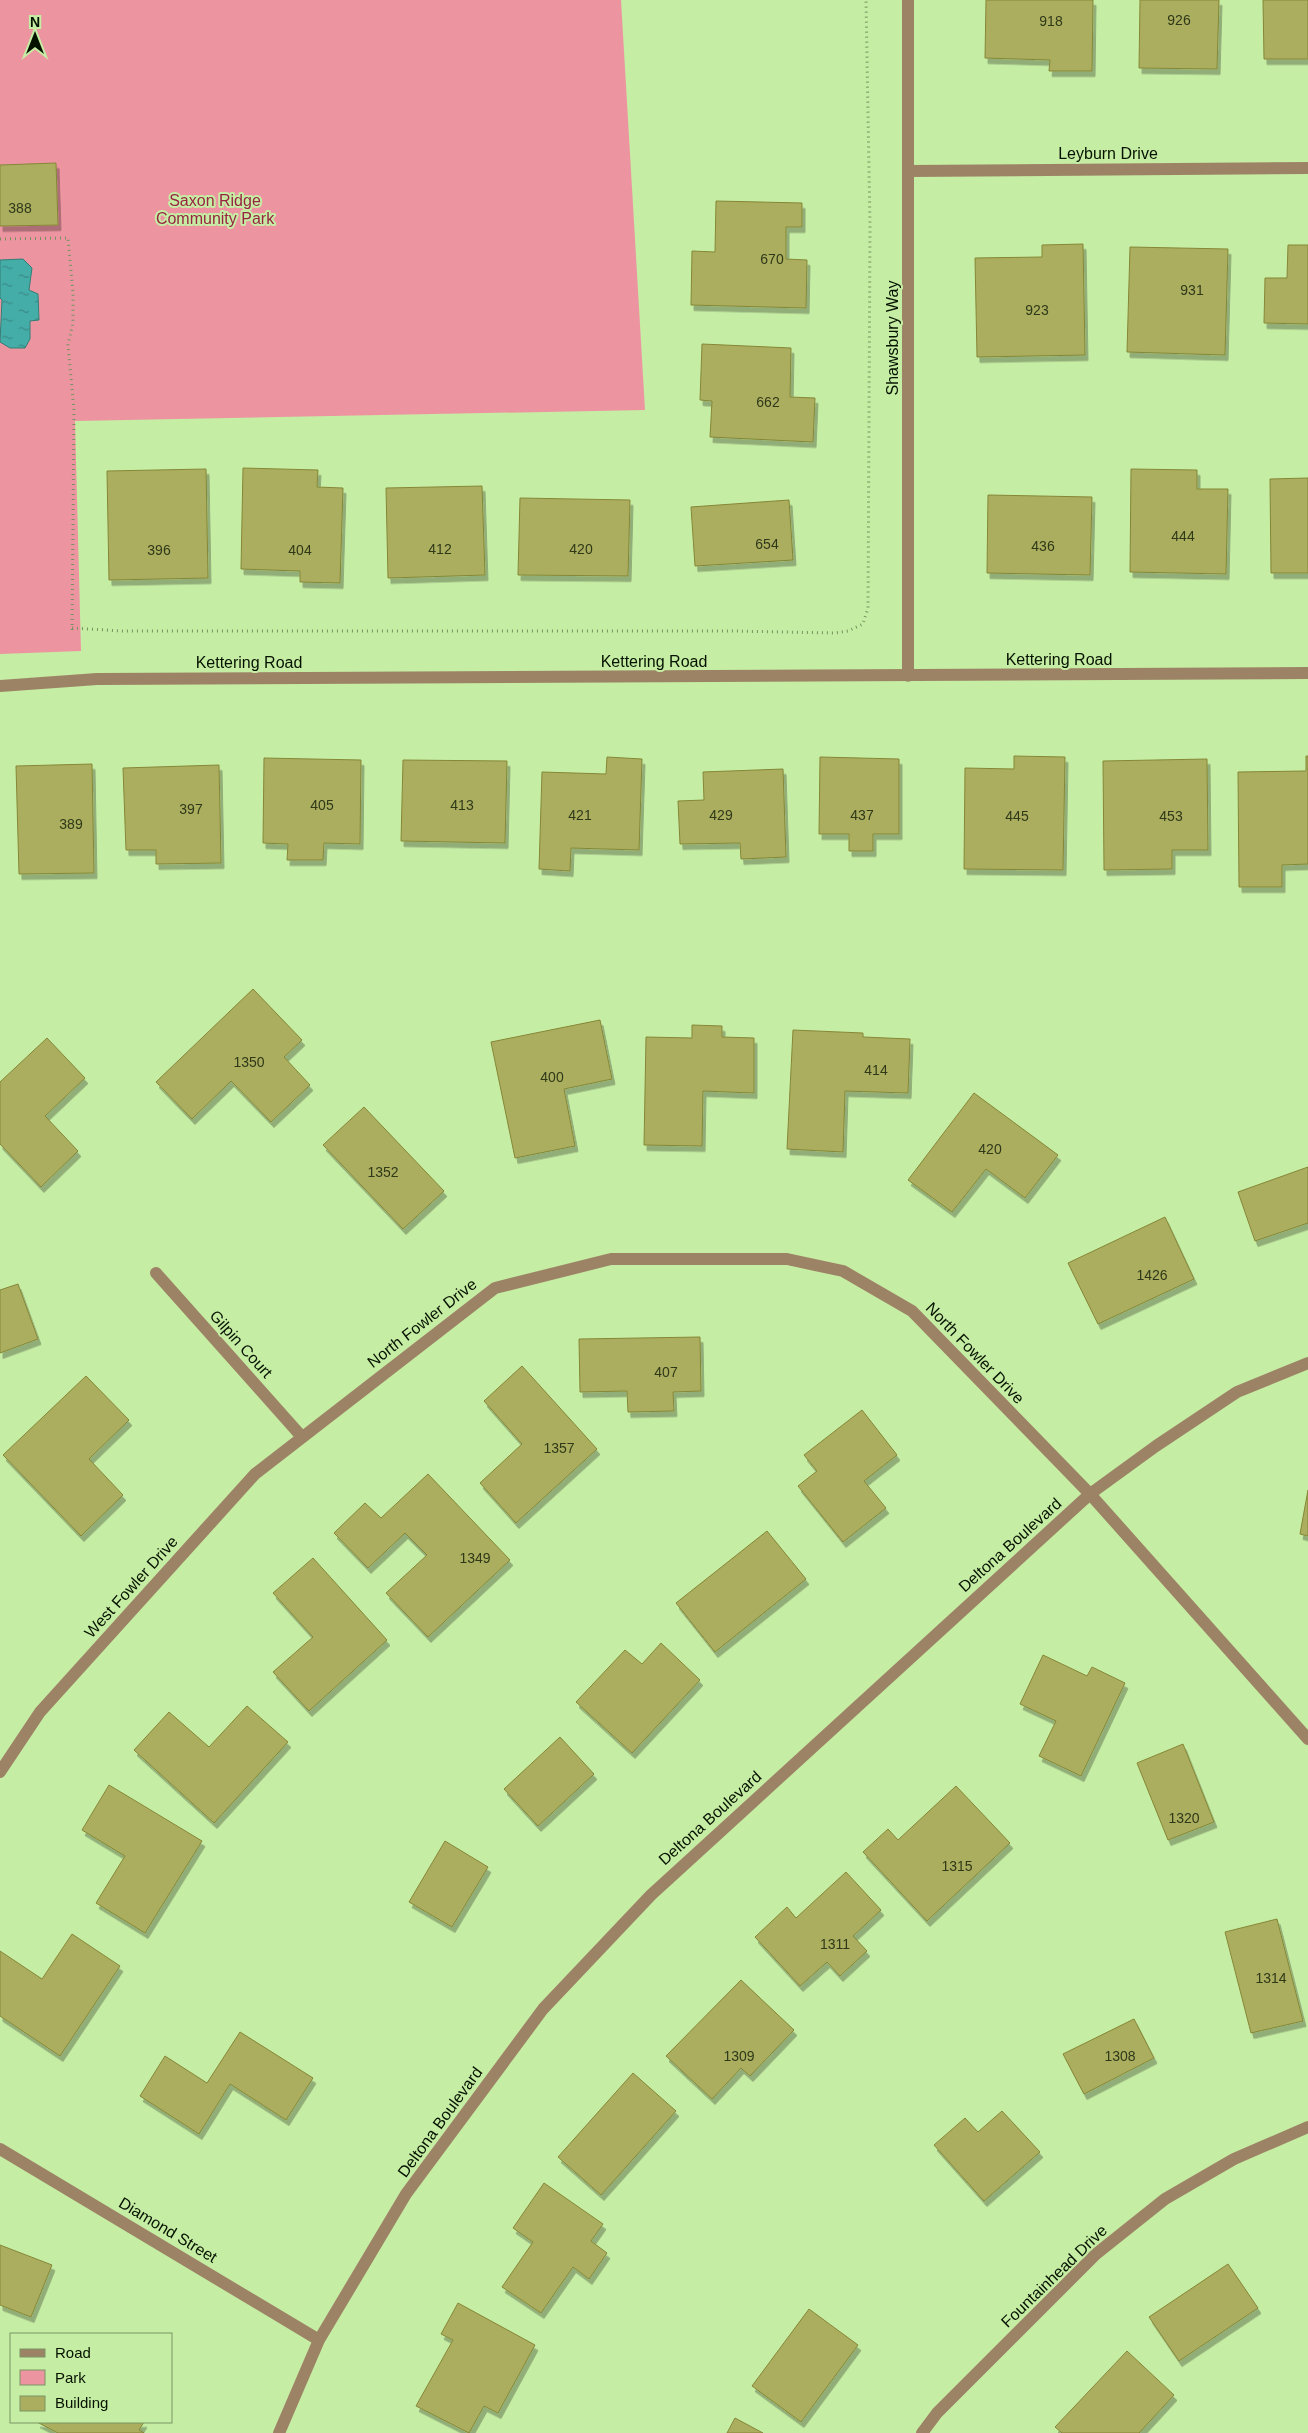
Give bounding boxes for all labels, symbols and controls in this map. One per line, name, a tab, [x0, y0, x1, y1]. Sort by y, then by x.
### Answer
north arrow	[10, 10, 60, 60]
house number: 926	[1167, 12, 1191, 28]
house number: 918	[1039, 13, 1063, 29]
text: N	[30, 14, 40, 30]
street label: Leyburn Drive	[1058, 145, 1158, 162]
park label: Saxon Ridge Community Park	[156, 192, 275, 227]
house number: 388	[8, 200, 32, 216]
house number: 670	[760, 251, 784, 267]
street label: Shawsbury Way	[884, 281, 901, 396]
house number: 931	[1180, 282, 1204, 298]
house number: 923	[1025, 302, 1049, 318]
house number: 662	[756, 394, 780, 410]
house number: 444	[1171, 528, 1195, 544]
house number: 654	[755, 536, 779, 552]
house number: 436	[1031, 538, 1055, 554]
house number: 412	[428, 541, 452, 557]
house number: 420	[569, 541, 593, 557]
house number: 396	[147, 542, 171, 558]
house number: 404	[288, 542, 312, 558]
street label: Kettering Road	[1006, 651, 1112, 668]
street label: Kettering Road	[601, 653, 707, 670]
street label: Kettering Road	[196, 654, 302, 671]
house number: 405	[310, 797, 334, 813]
house number: 413	[450, 797, 474, 813]
house number: 397	[179, 801, 203, 817]
house number: 421	[568, 807, 592, 823]
house number: 429	[709, 807, 733, 823]
house number: 437	[850, 807, 874, 823]
house number: 445	[1005, 808, 1029, 824]
house number: 453	[1159, 808, 1183, 824]
house number: 389	[59, 816, 83, 832]
house number: 1350	[233, 1054, 265, 1070]
house number: 414	[864, 1062, 888, 1078]
house number: 400	[540, 1069, 564, 1085]
house number: 420	[978, 1141, 1002, 1157]
house number: 1352	[367, 1164, 399, 1180]
house number: 1426	[1136, 1267, 1168, 1283]
street label: North Fowler Drive	[364, 1275, 480, 1371]
street label: North Fowler Drive	[923, 1299, 1028, 1407]
street label: Gilpin Court	[206, 1307, 276, 1381]
house number: 407	[654, 1364, 678, 1380]
house number: 1357	[543, 1440, 575, 1456]
street label: Deltona Boulevard	[955, 1495, 1065, 1595]
street label: West Fowler Drive	[81, 1533, 181, 1641]
house number: 1349	[459, 1550, 491, 1566]
street label: Deltona Boulevard	[655, 1768, 765, 1868]
house number: 1320	[1168, 1810, 1200, 1826]
house number: 1315	[941, 1858, 973, 1874]
house number: 1311	[820, 1936, 850, 1952]
house number: 1314	[1255, 1970, 1287, 1986]
house number: 1309	[723, 2048, 755, 2064]
house number: 1308	[1104, 2048, 1136, 2064]
street label: Deltona Boulevard	[394, 2064, 486, 2180]
street label: Diamond Street	[116, 2194, 220, 2266]
street label: Fountainhead Drive	[998, 2221, 1110, 2331]
legend	[10, 2333, 172, 2423]
text: Road	[55, 2344, 91, 2361]
text: Park	[55, 2369, 86, 2386]
text: Building	[55, 2394, 108, 2411]

